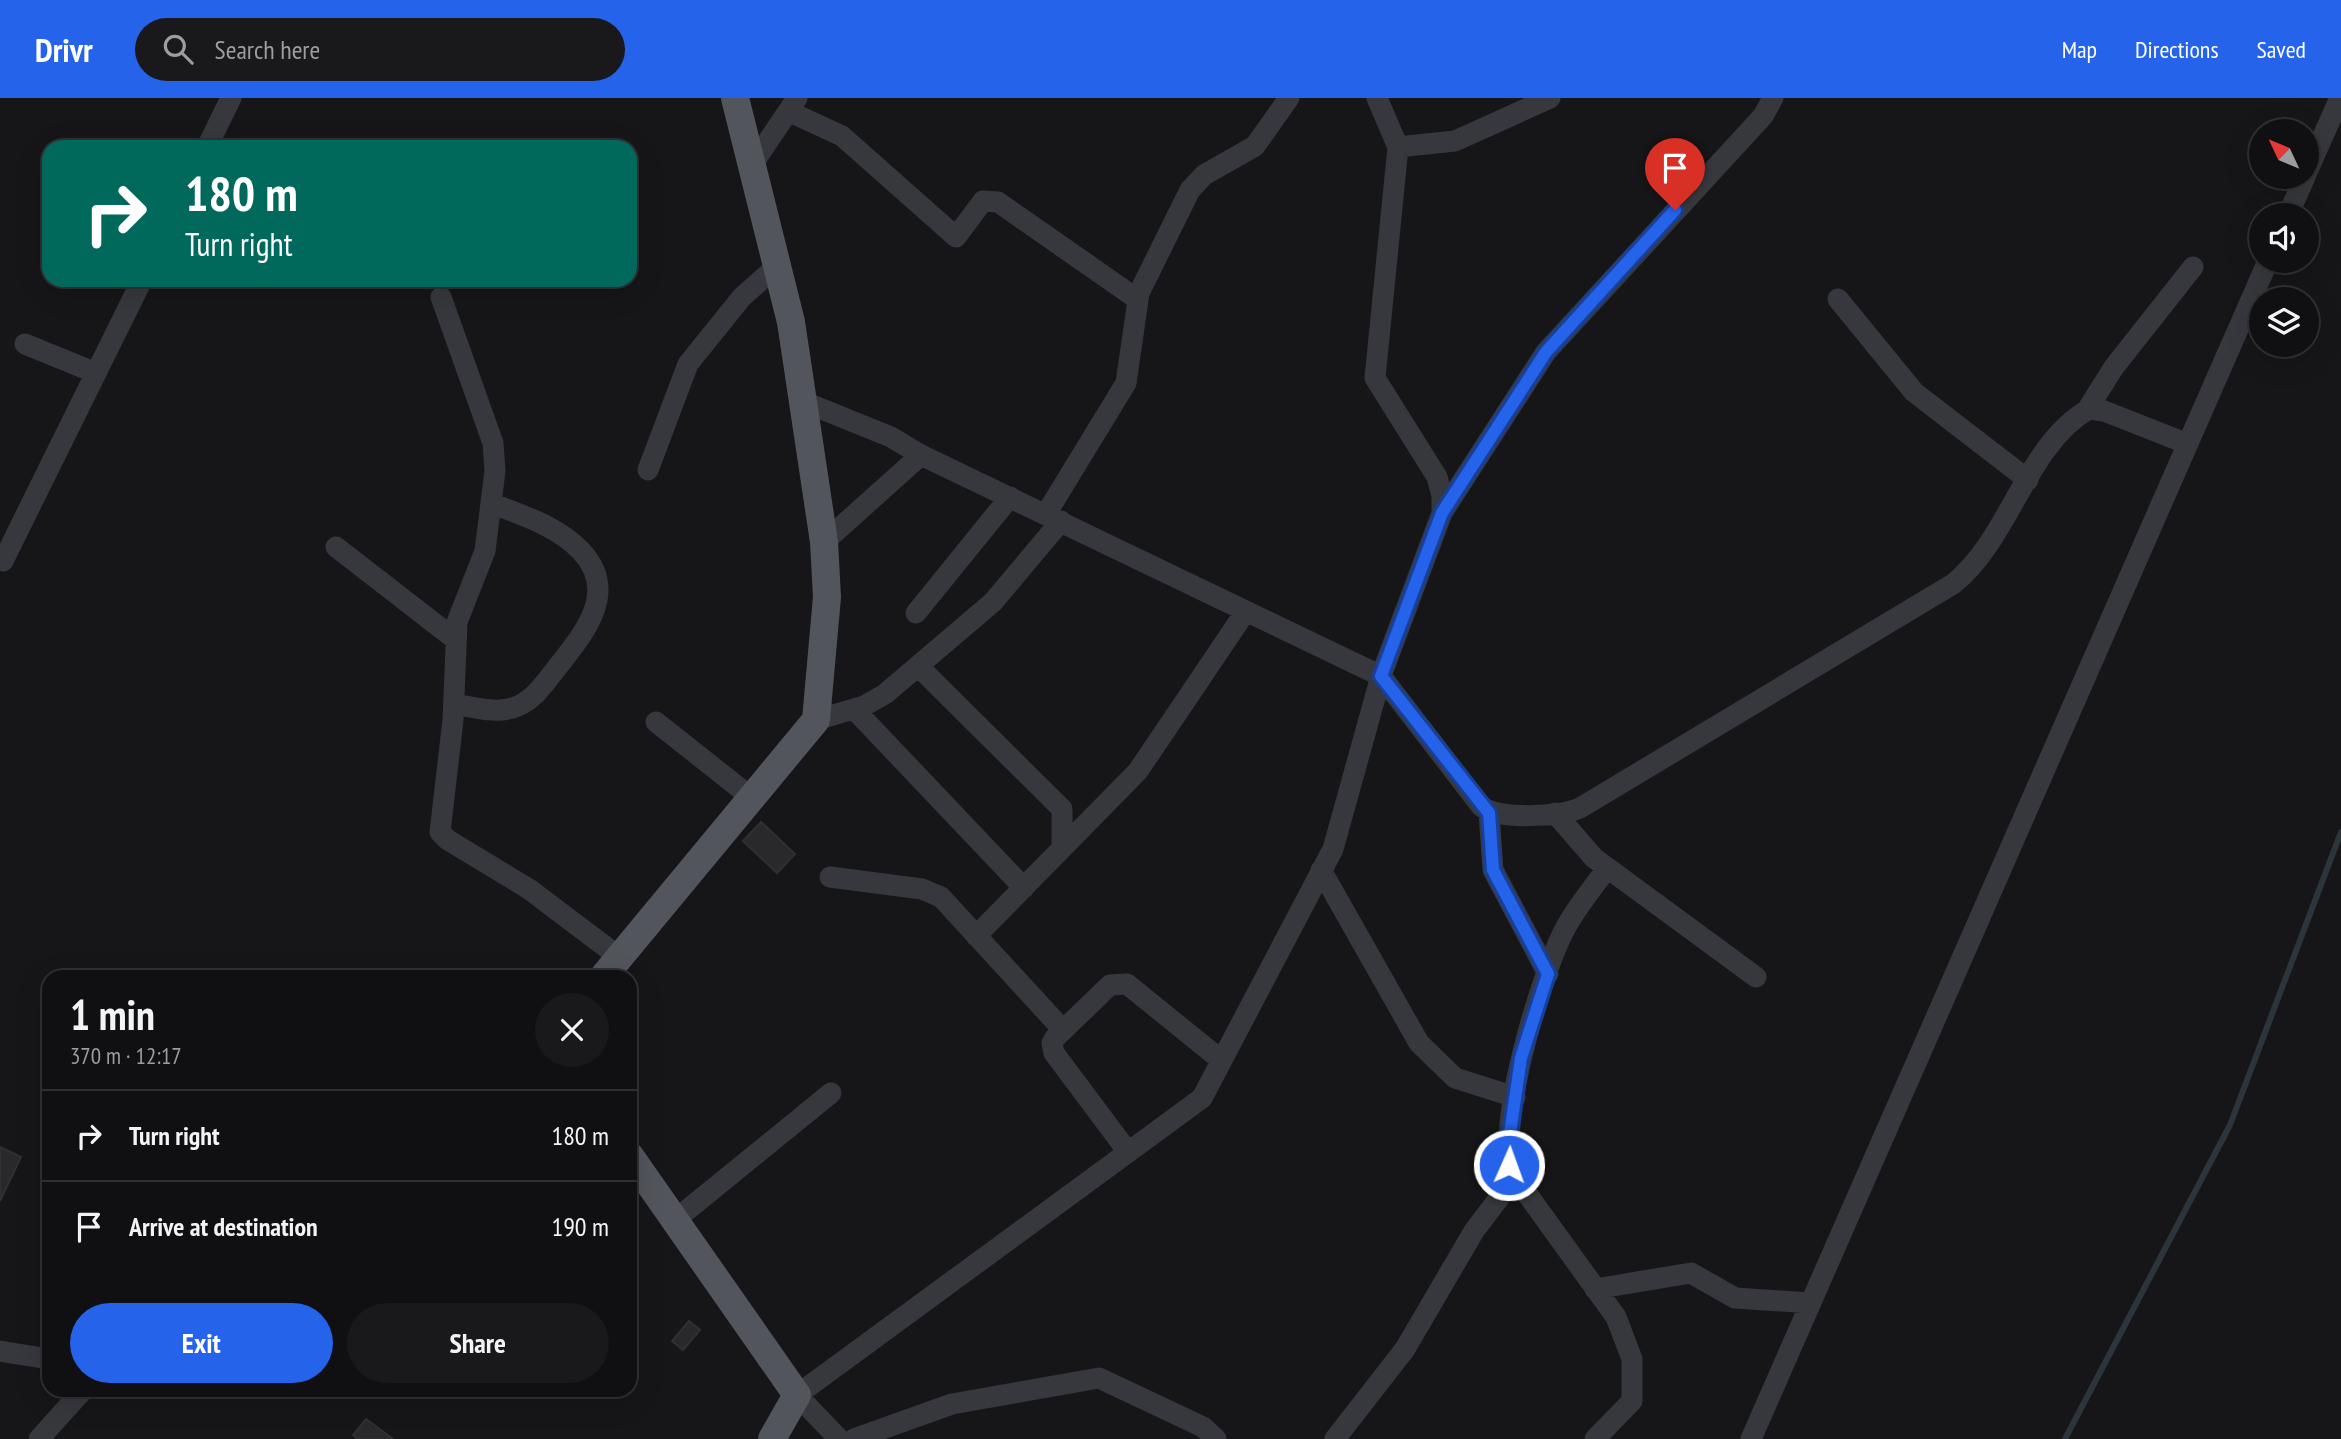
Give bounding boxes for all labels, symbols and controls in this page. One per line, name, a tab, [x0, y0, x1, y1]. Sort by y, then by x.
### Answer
search box	[135, 18, 625, 81]
text: Drivr	[35, 28, 93, 71]
icon: search	[159, 30, 197, 68]
text: Search here	[215, 33, 320, 66]
text: Map	[2062, 34, 2097, 65]
text: Directions	[2135, 34, 2219, 65]
text: Saved	[2257, 34, 2306, 65]
north arrow	[2249, 119, 2319, 189]
map controls	[2249, 119, 2319, 357]
pin	[1645, 138, 1705, 210]
icon: arrive	[1656, 149, 1694, 187]
text: 180 m	[185, 161, 298, 225]
icon: right	[70, 168, 161, 259]
button: sound	[2249, 203, 2319, 273]
text: Turn right	[185, 223, 293, 265]
button: layers	[2249, 287, 2319, 357]
text: 1 min	[70, 987, 155, 1042]
button: close	[535, 993, 609, 1067]
text: 370 m · 12:17	[70, 1041, 182, 1070]
icon: right	[70, 1117, 108, 1155]
text: Turn right	[129, 1119, 220, 1152]
text: 180 m	[551, 1119, 609, 1152]
position arrow	[1472, 1128, 1546, 1202]
icon: arrive	[70, 1208, 108, 1246]
text: Arrive at destination	[129, 1210, 318, 1243]
text: 190 m	[551, 1210, 609, 1243]
button: Exit	[70, 1303, 333, 1383]
button: Share	[347, 1303, 609, 1383]

